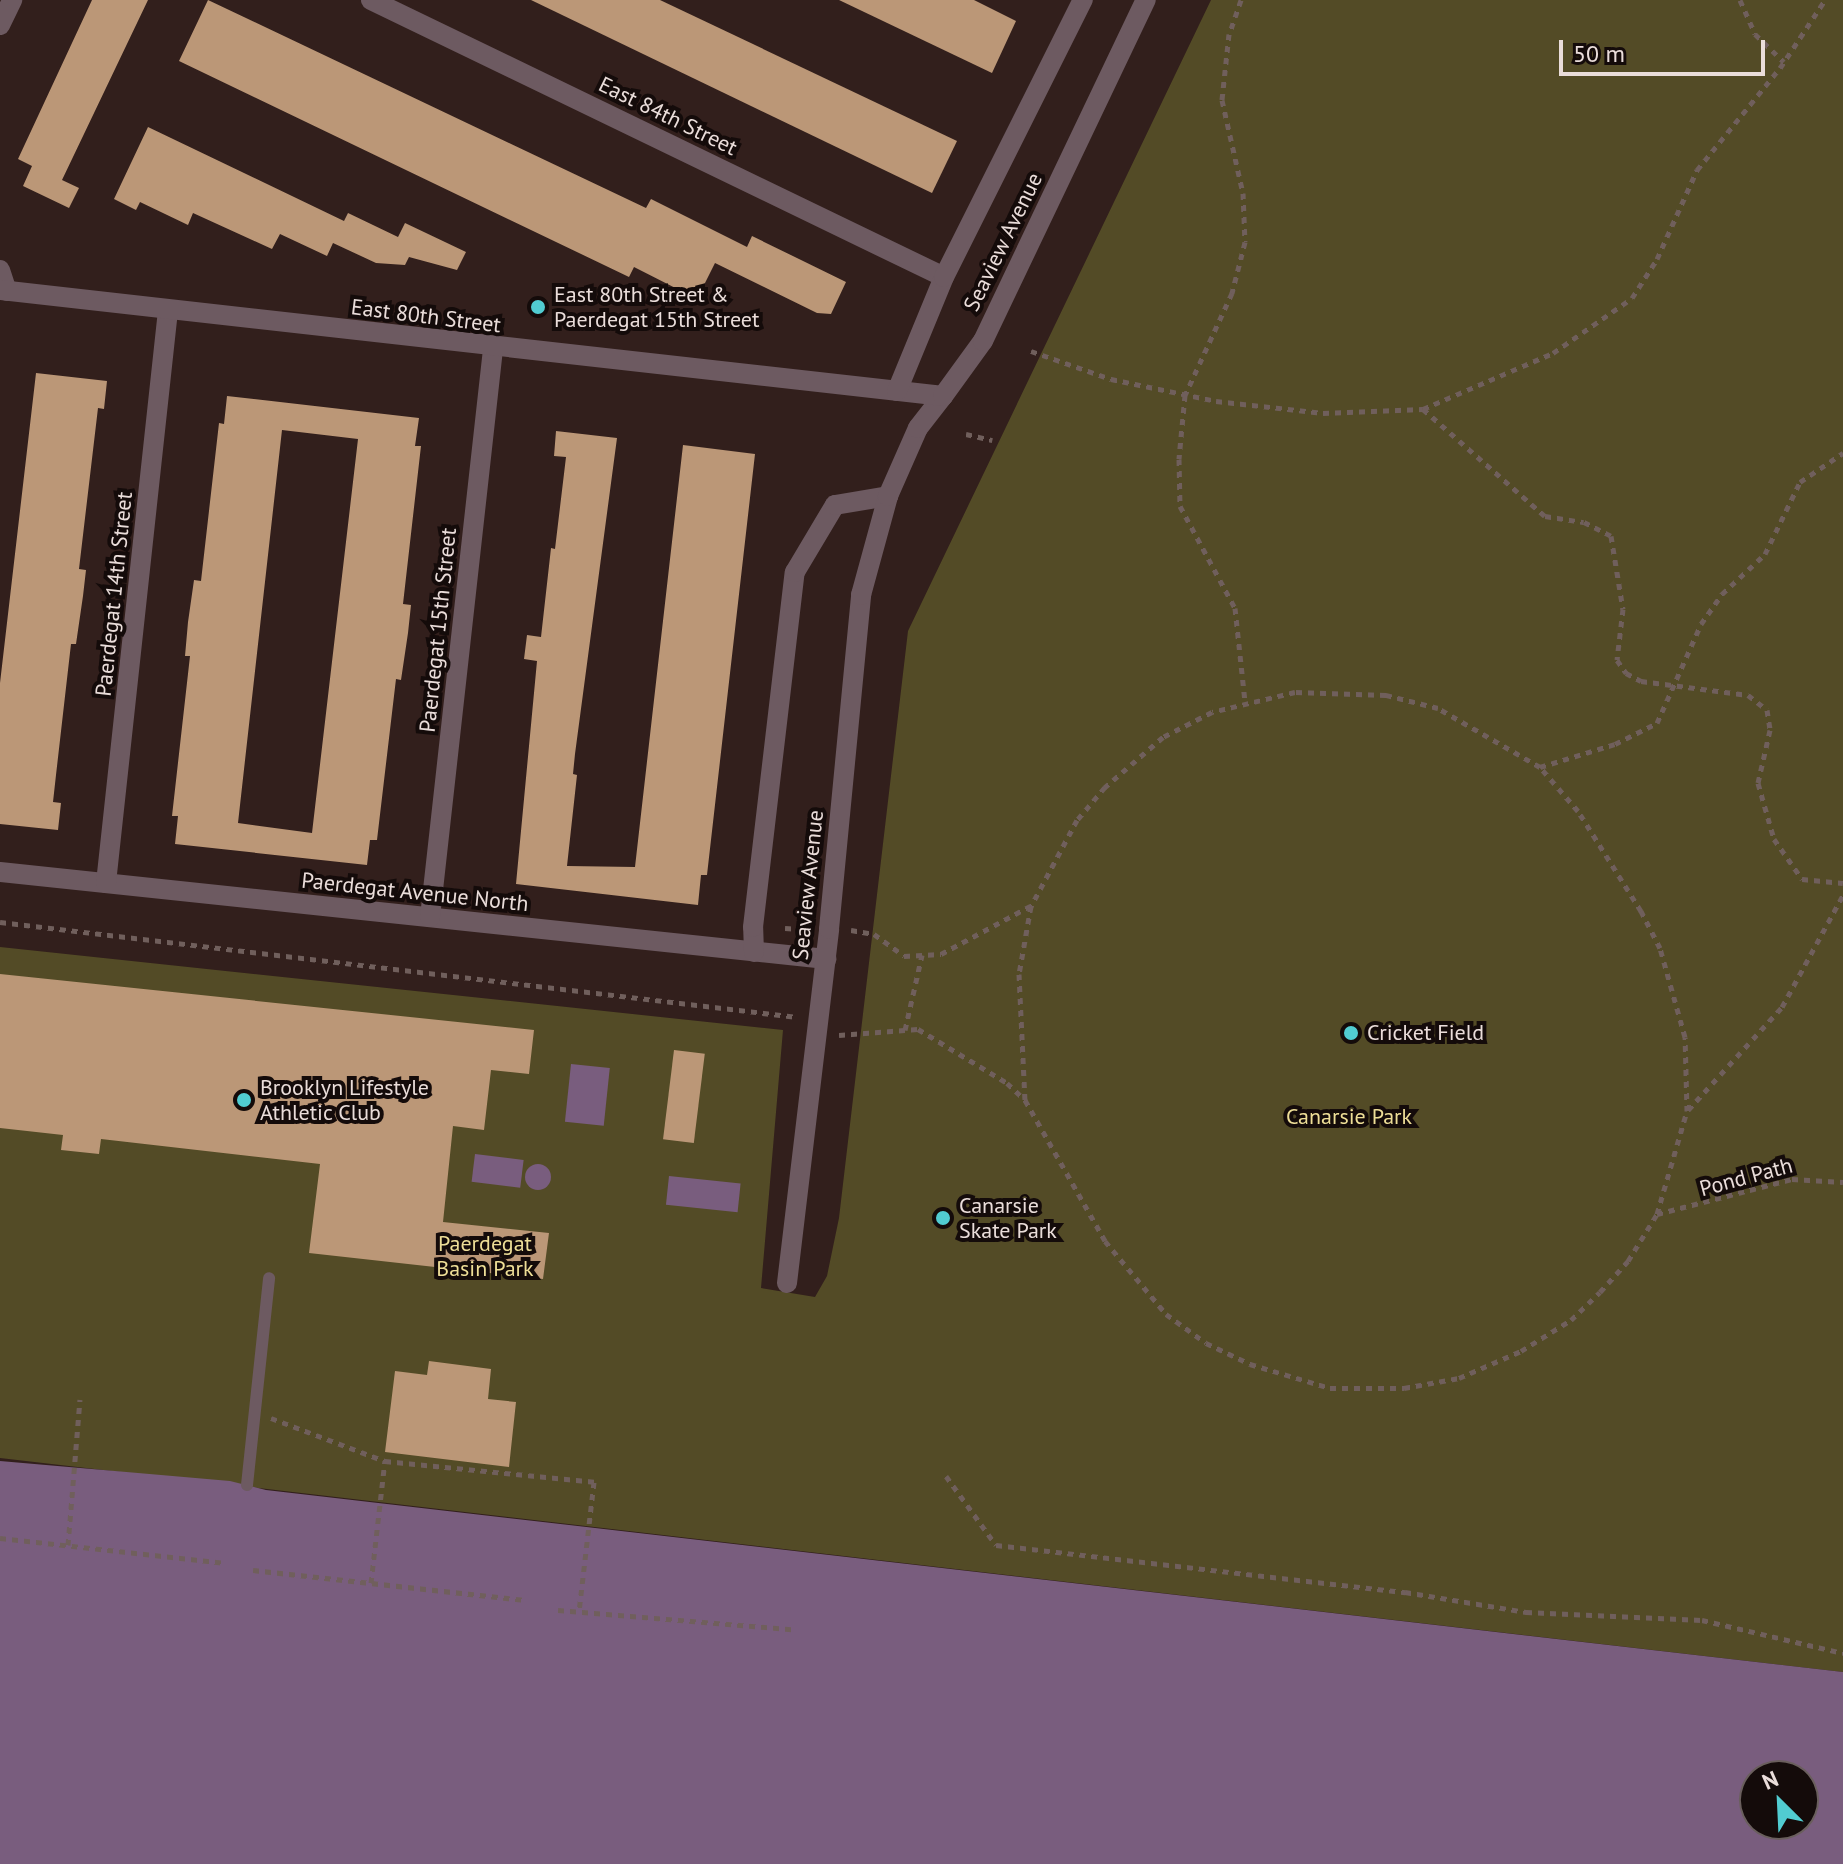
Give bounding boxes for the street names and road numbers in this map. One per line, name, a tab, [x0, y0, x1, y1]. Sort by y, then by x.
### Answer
street label: East 84th Street	[594, 71, 742, 161]
street label: Seaview Avenue	[958, 168, 1048, 316]
street label: East 80th Street	[350, 294, 502, 338]
street label: Paerdegat 14th Street	[90, 490, 138, 698]
street label: Paerdegat 15th Street	[414, 526, 462, 734]
street label: Seaview Avenue	[787, 808, 829, 962]
street label: Paerdegat Avenue North	[300, 867, 530, 917]
street label: Pond Path	[1697, 1152, 1795, 1202]

